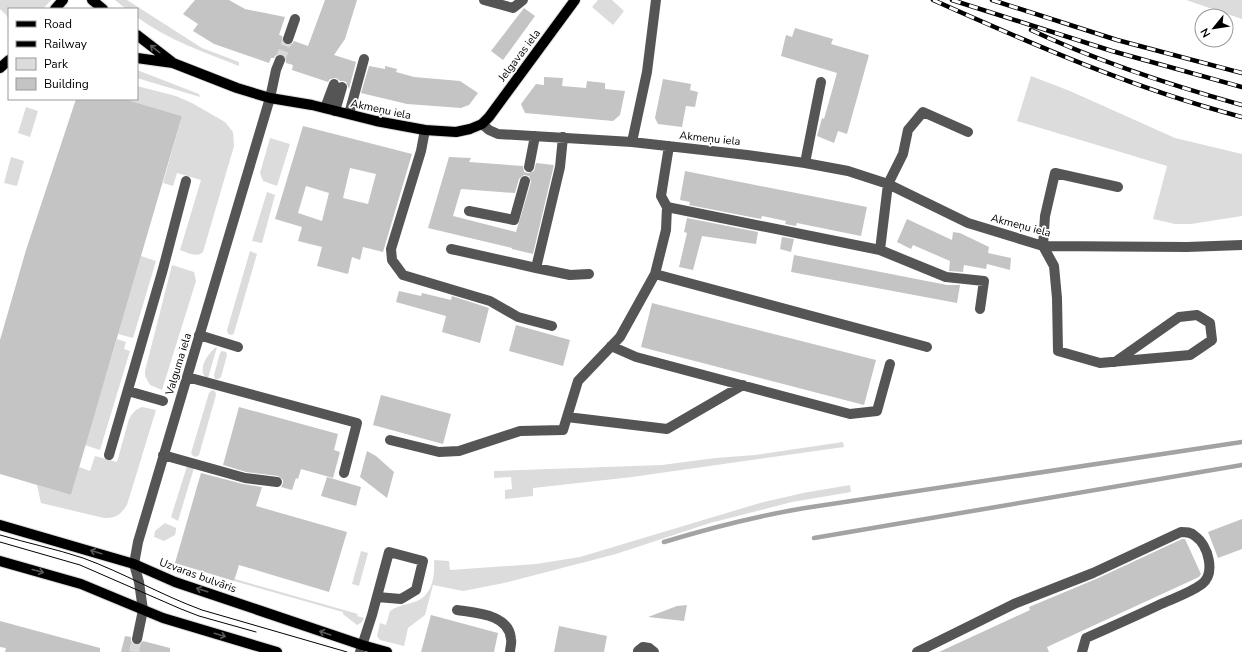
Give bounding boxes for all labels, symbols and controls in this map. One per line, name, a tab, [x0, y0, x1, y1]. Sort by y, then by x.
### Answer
legend	[8, 8, 138, 100]
north arrow	[1194, 8, 1234, 48]
text: Road	[44, 16, 72, 32]
text: N	[1197, 25, 1214, 40]
street label: Jelgavas iela	[494, 26, 544, 85]
text: Railway	[44, 36, 88, 52]
one-way arrow	[150, 45, 161, 53]
text: Park	[44, 56, 69, 72]
text: Building	[44, 76, 89, 92]
street label: Akmeņu iela	[349, 96, 413, 123]
street label: Akmeņu iela	[679, 128, 741, 149]
street label: Akmeņu iela	[989, 210, 1053, 241]
street label: Valguma iela	[162, 331, 195, 398]
one-way arrow	[90, 548, 103, 555]
street label: Uzvaras bulvāris	[157, 555, 239, 596]
one-way arrow	[31, 568, 44, 576]
one-way arrow	[197, 586, 209, 594]
one-way arrow	[319, 629, 332, 636]
one-way arrow	[213, 632, 226, 639]

